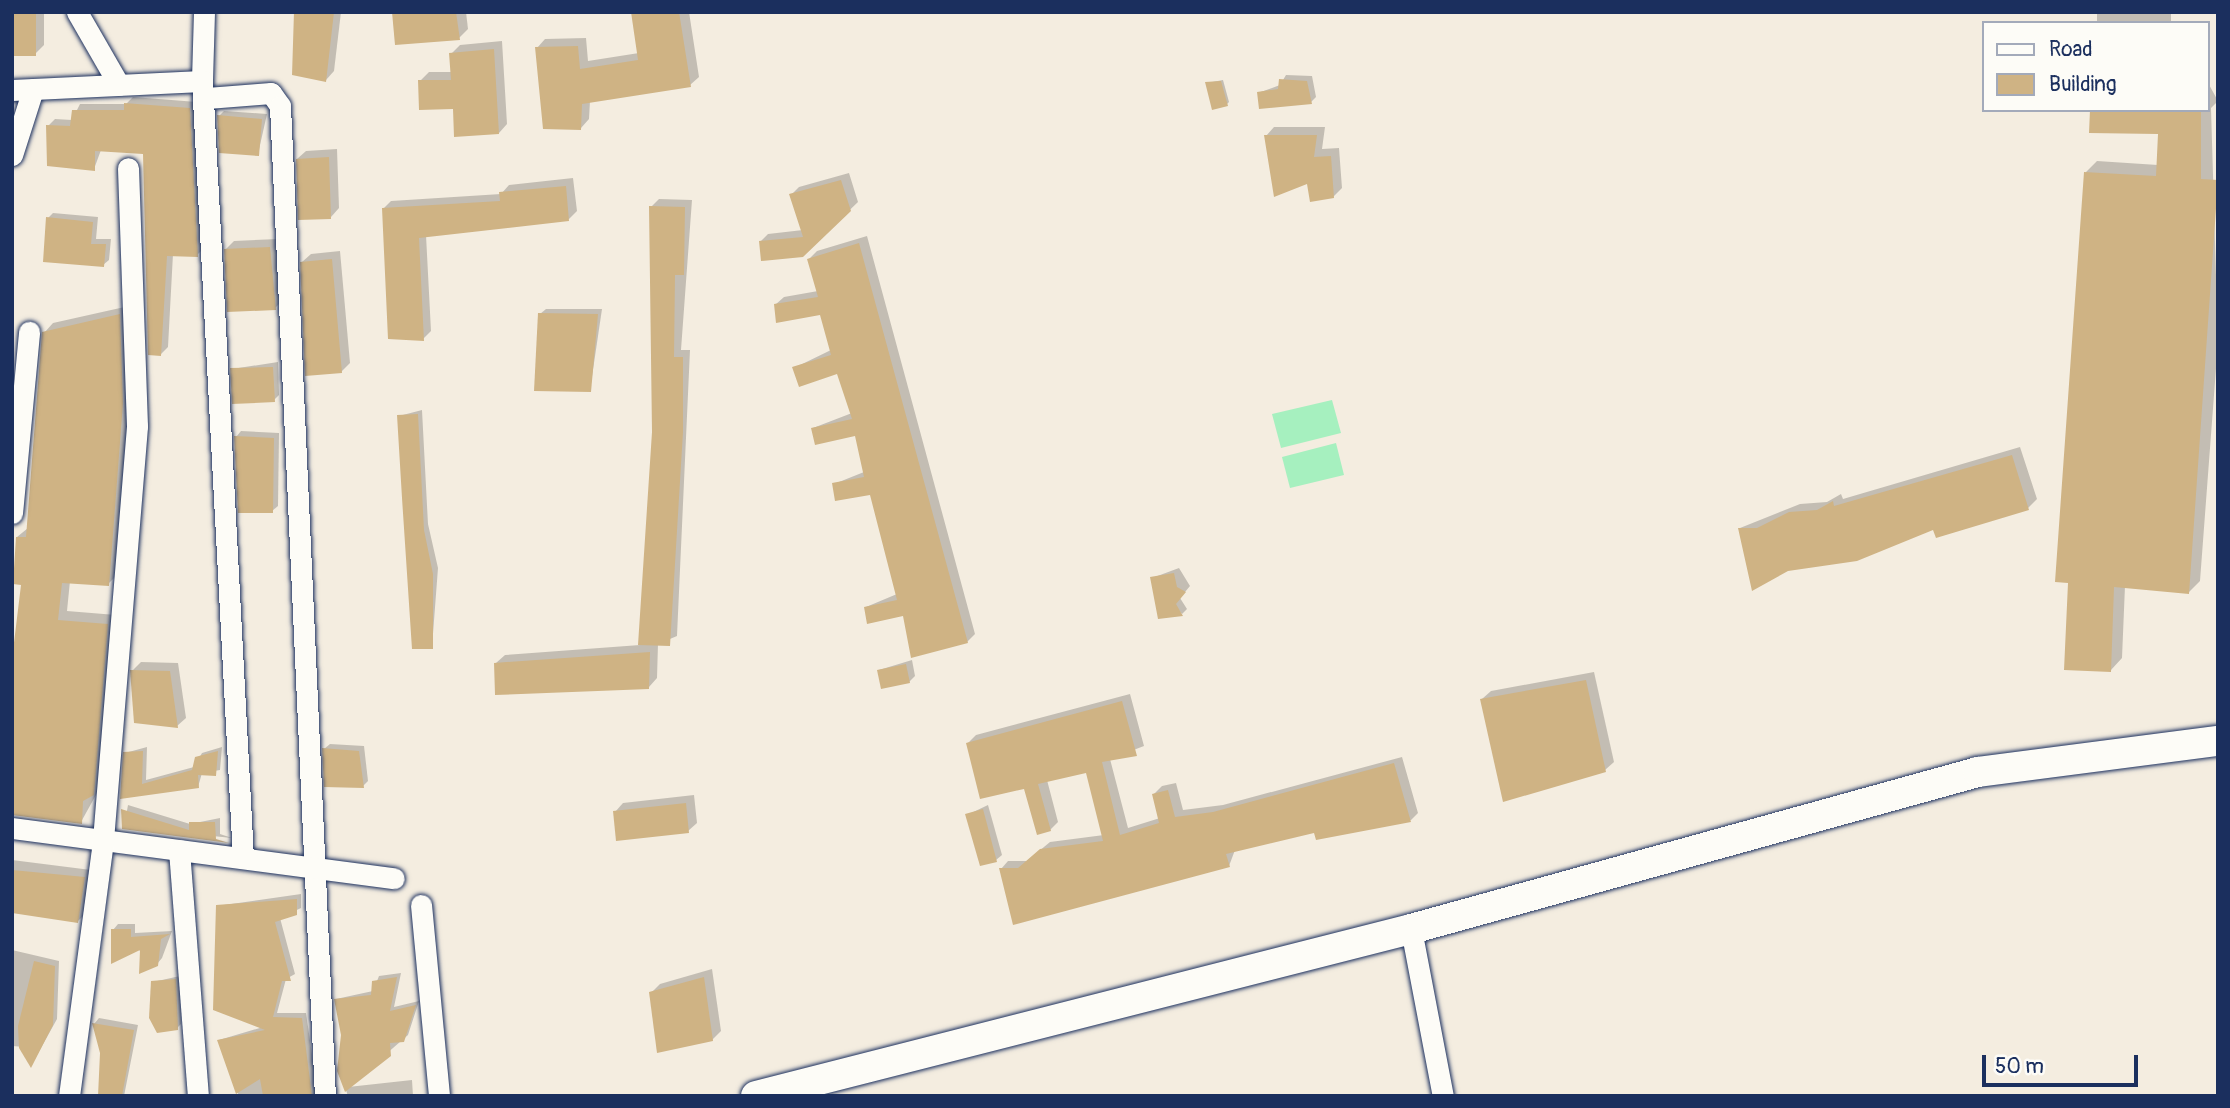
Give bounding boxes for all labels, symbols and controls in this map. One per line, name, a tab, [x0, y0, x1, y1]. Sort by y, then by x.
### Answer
legend	[1982, 21, 2209, 112]
text: Road	[2049, 36, 2093, 63]
text: Building	[2049, 71, 2116, 98]
scale bar	[1985, 1042, 2141, 1086]
text: 50 m	[1995, 1053, 2044, 1080]

